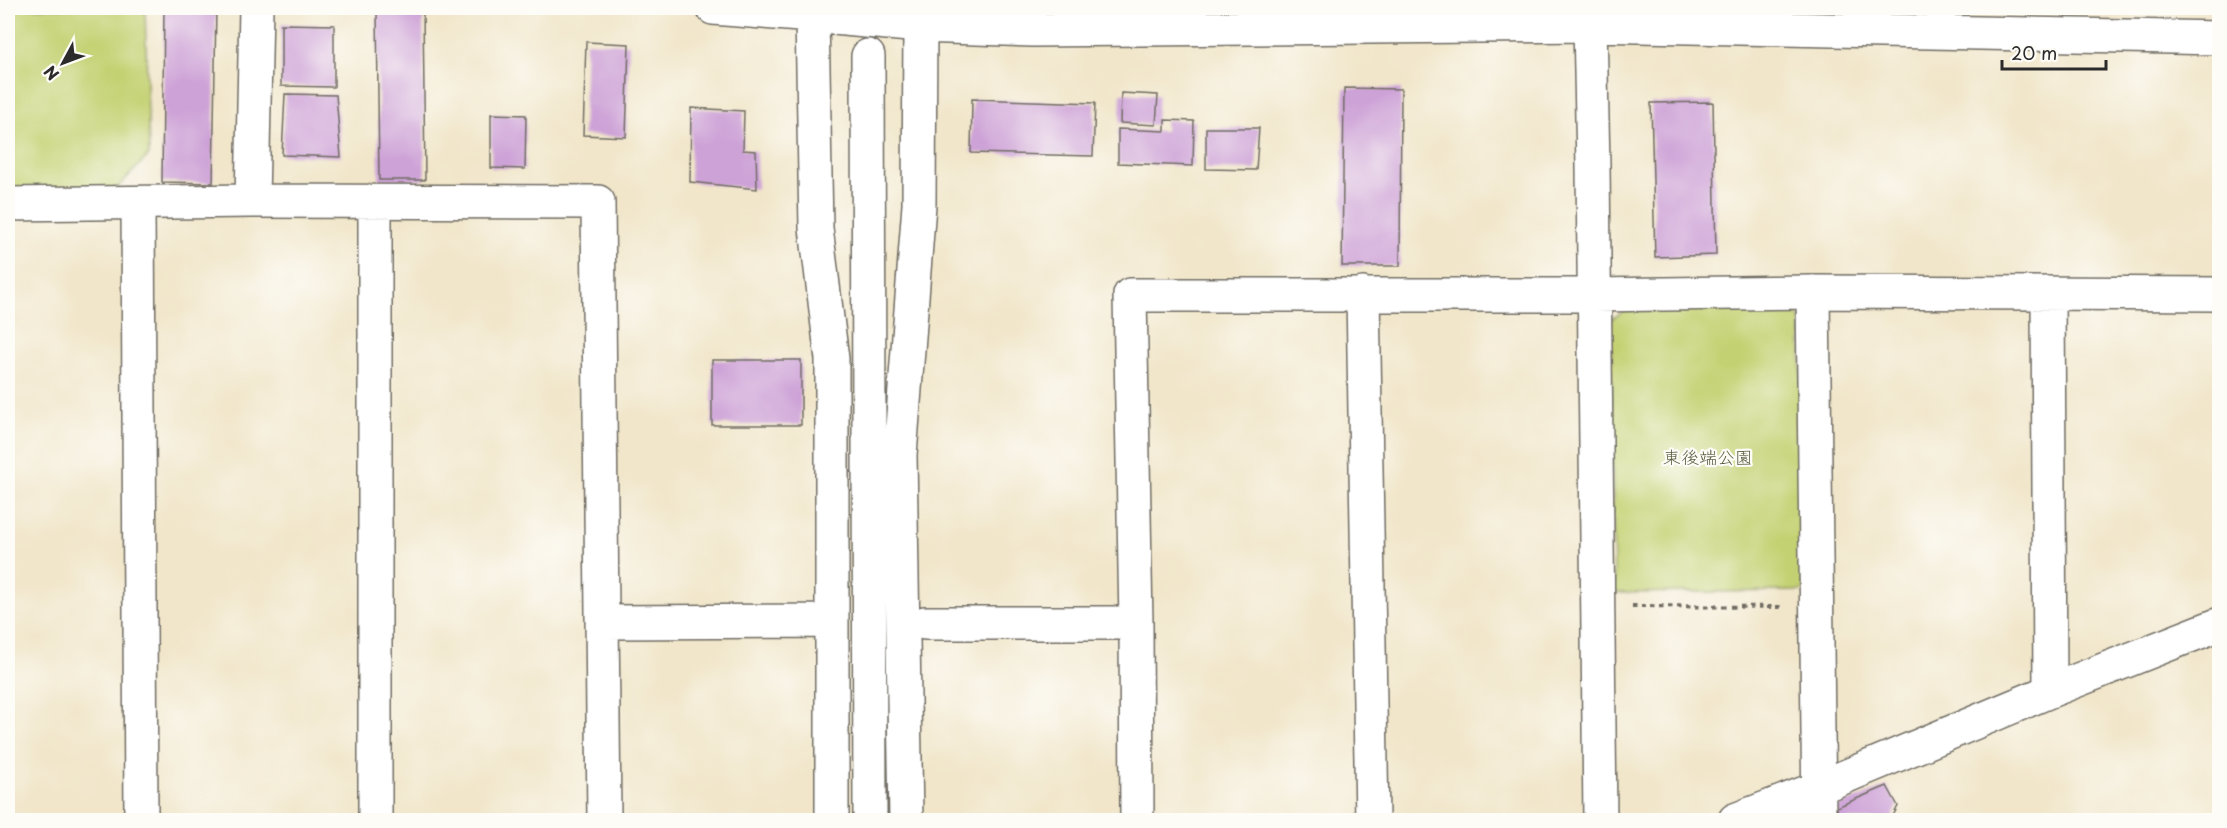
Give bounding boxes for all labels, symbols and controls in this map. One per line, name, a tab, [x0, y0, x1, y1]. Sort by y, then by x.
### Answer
north arrow	[33, 33, 93, 93]
scale bar	[2002, 33, 2106, 71]
text: 20 m	[2011, 39, 2057, 66]
text: N	[38, 61, 64, 86]
park label: 東後端公園	[1663, 443, 1753, 470]

